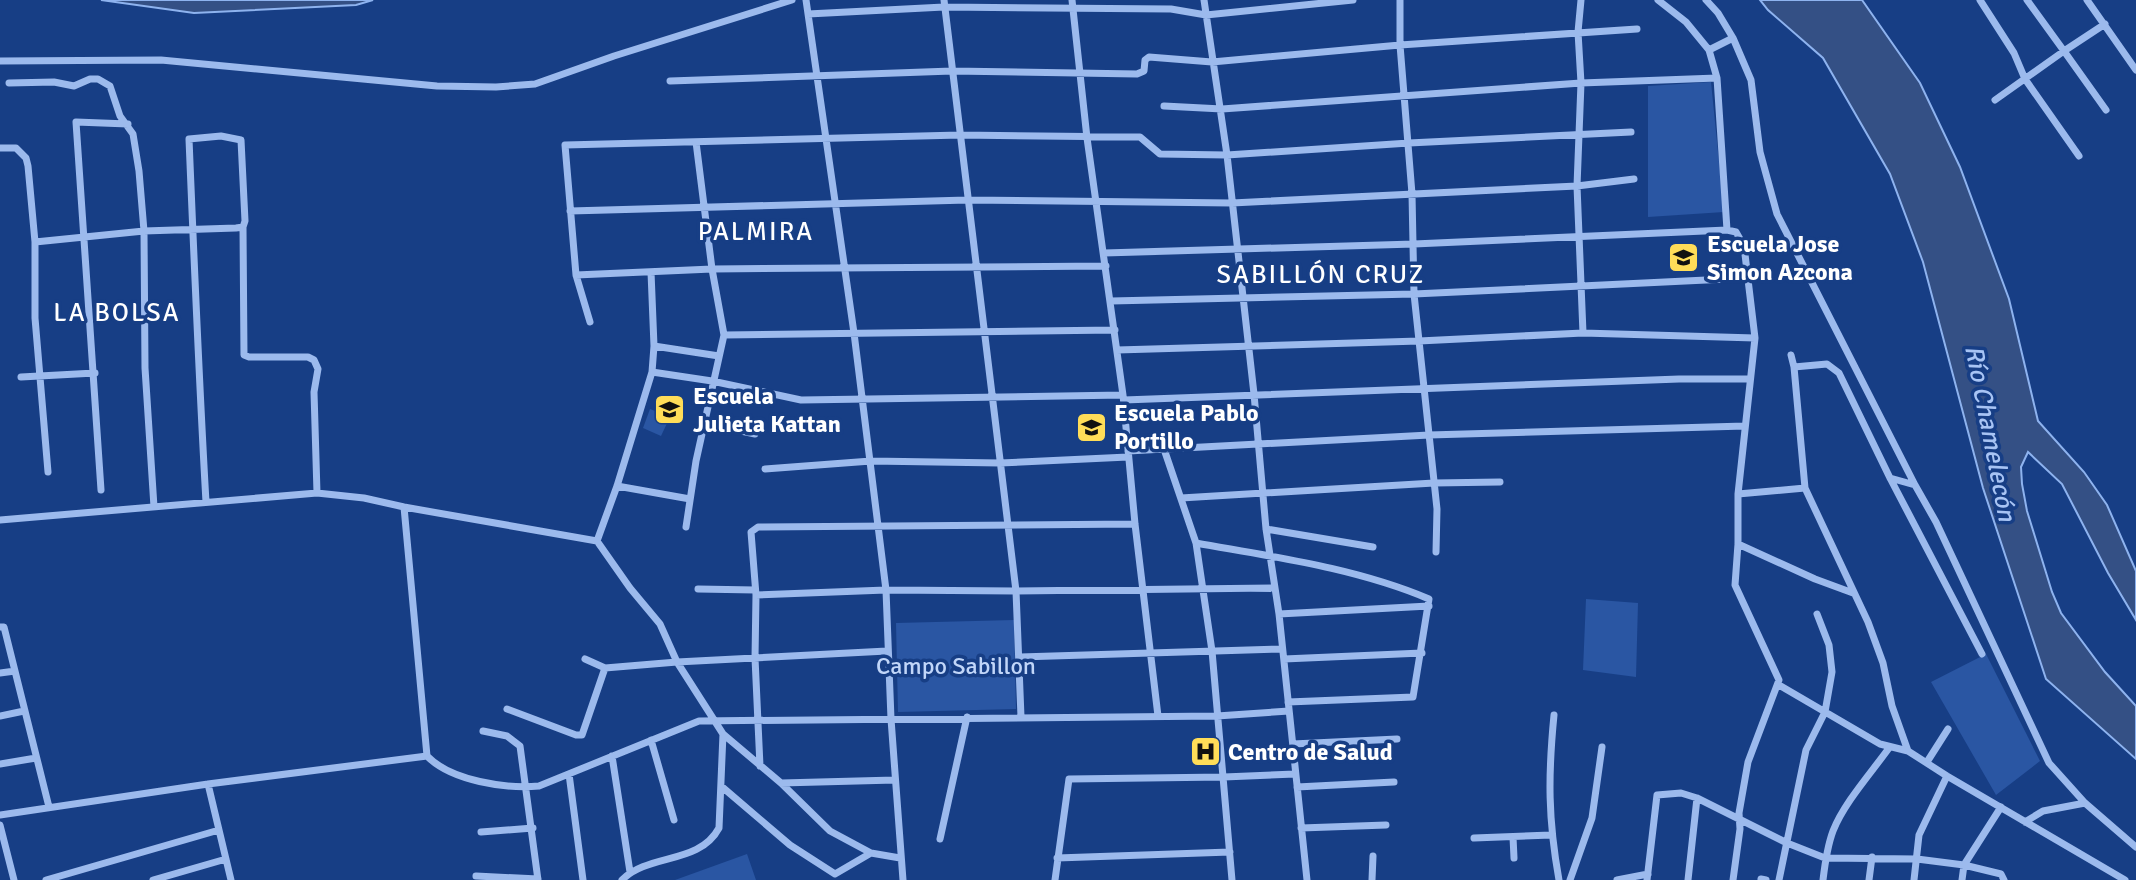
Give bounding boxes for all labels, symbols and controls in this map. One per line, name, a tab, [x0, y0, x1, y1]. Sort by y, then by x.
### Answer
district label: PALMIRA	[698, 216, 814, 248]
place label: Escuela Jose Simon Azcona	[1707, 229, 1853, 287]
school or university icon: Escuela Jose Simon Azcona	[1667, 241, 1701, 275]
district label: SABILLÓN CRUZ	[1217, 259, 1425, 291]
district label: LA BOLSA	[53, 297, 181, 329]
water label: Río Chamelecón	[1957, 342, 2023, 525]
place label: Escuela Julieta Kattan	[693, 381, 841, 439]
school or university icon: Escuela Julieta Kattan	[653, 393, 687, 427]
place label: Escuela Pablo Portillo	[1114, 398, 1259, 456]
school or university icon: Escuela Pablo Portillo	[1074, 410, 1108, 444]
park label: Campo Sabillon	[876, 651, 1036, 681]
hospital icon: Centro de Salud	[1188, 735, 1222, 769]
place label: Centro de Salud	[1228, 737, 1393, 767]

